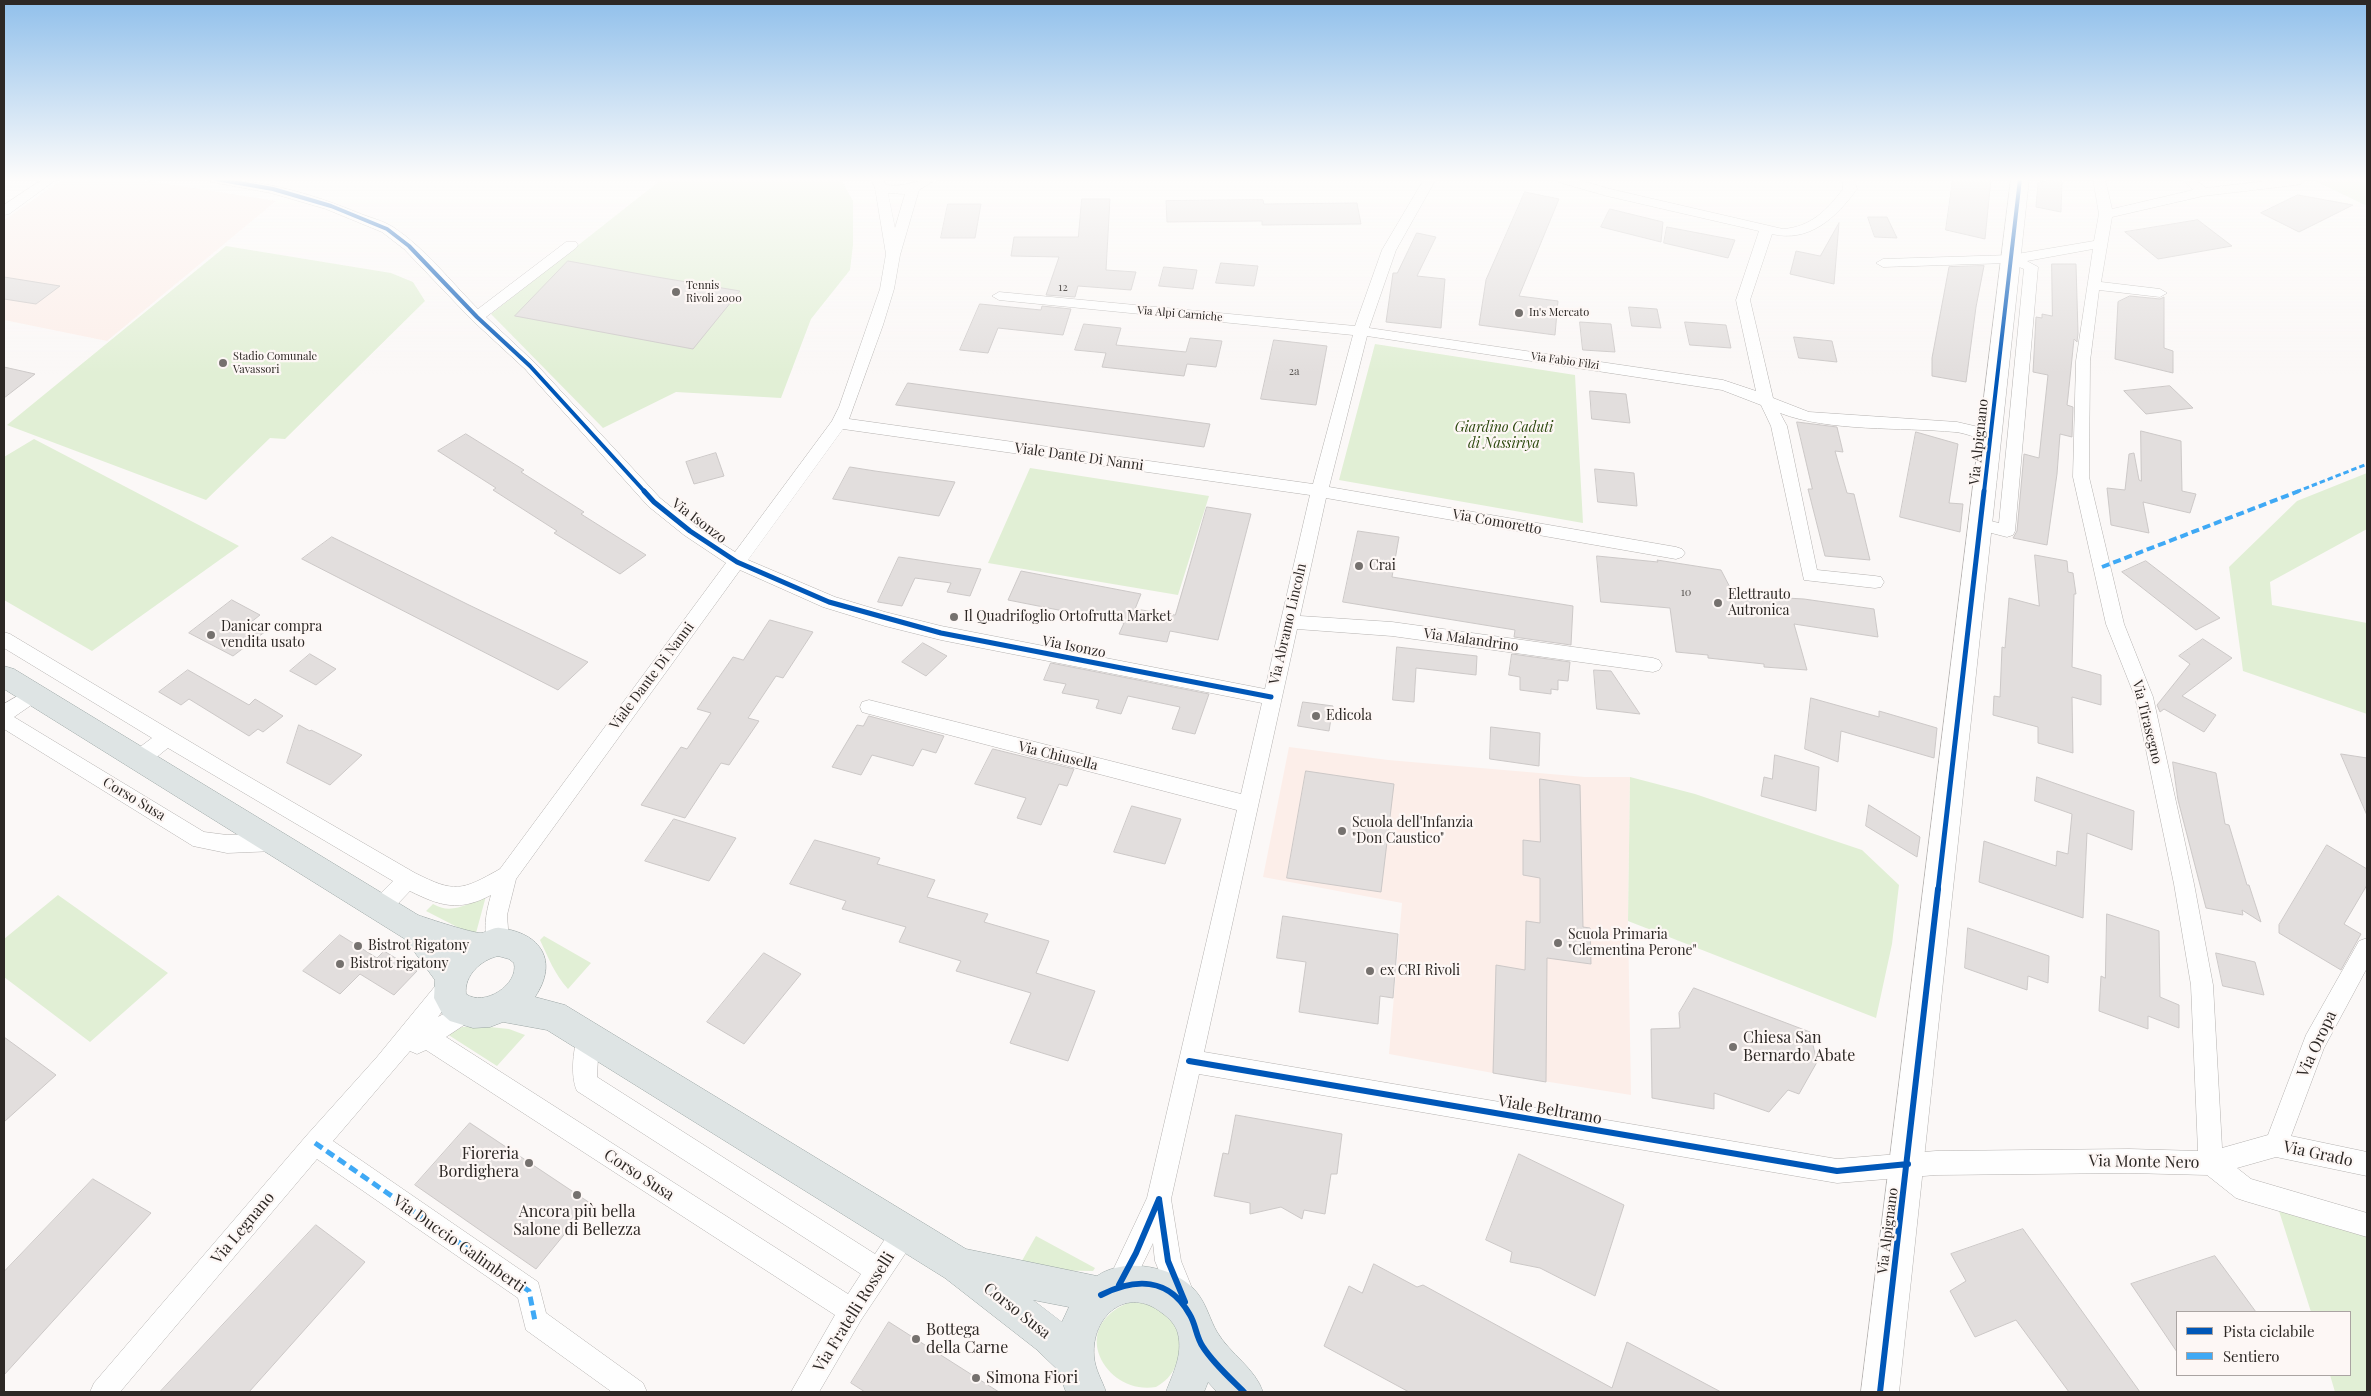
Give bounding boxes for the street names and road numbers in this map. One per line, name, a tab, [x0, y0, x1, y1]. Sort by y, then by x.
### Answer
street label: Via Alpi Carniche	[1137, 304, 1223, 324]
street label: Via Fabio Filzi	[1530, 350, 1600, 372]
street label: Via Alpignano	[1966, 398, 1992, 486]
street label: Viale Dante Di Nanni	[1013, 440, 1145, 474]
street label: Via Isonzo	[668, 495, 730, 547]
street label: Via Comoretto	[1451, 506, 1543, 538]
street label: Via Abramo Lincoln	[1266, 562, 1310, 686]
street label: Viale Dante Di Nanni	[606, 619, 698, 733]
street label: Via Malandrino	[1422, 625, 1520, 655]
street label: Via Isonzo	[1041, 633, 1107, 661]
street label: Via Tirasegno	[2128, 678, 2166, 766]
street label: Via Chiusella	[1016, 738, 1100, 774]
street label: Corso Susa	[100, 774, 168, 824]
street label: Via Oropa	[2293, 1008, 2341, 1080]
street label: Viale Beltramo	[1497, 1091, 1603, 1129]
street label: Via Grado	[2281, 1137, 2355, 1171]
street label: Corso Susa	[600, 1145, 678, 1205]
street label: Via Monte Nero	[2089, 1151, 2199, 1173]
street label: Via Alpignano	[1874, 1187, 1902, 1275]
street label: Via Legnano	[207, 1188, 279, 1268]
street label: Via Duccio Galimberti	[389, 1191, 529, 1297]
street label: Via Fratelli Rosselli	[809, 1249, 899, 1375]
street label: Corso Susa	[980, 1279, 1054, 1343]

